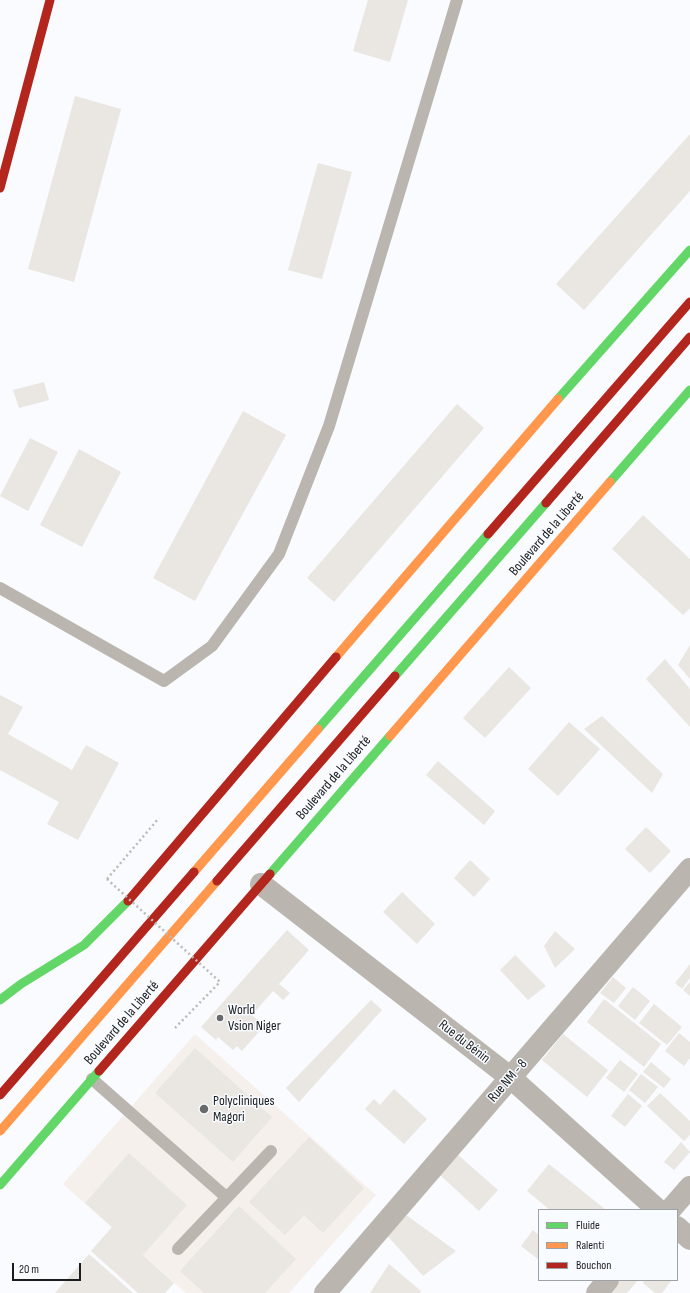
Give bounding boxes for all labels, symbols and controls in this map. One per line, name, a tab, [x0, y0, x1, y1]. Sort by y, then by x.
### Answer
street label: Boulevard de la Liberté	[506, 489, 588, 579]
street label: Boulevard de la Liberté	[293, 733, 375, 823]
street label: Boulevard de la Liberté	[81, 978, 163, 1068]
place label: World Vsion Niger	[228, 1002, 281, 1034]
marker: World Vsion Niger	[215, 1013, 225, 1023]
street label: Rue du Bénin	[435, 1017, 493, 1067]
street label: Rue NM - 8	[485, 1056, 531, 1106]
place label: Polycliniques Magori	[213, 1093, 275, 1126]
marker: Polycliniques Magori	[198, 1103, 210, 1115]
legend	[538, 1209, 678, 1281]
text: Fluide	[576, 1218, 600, 1233]
text: Ralenti	[576, 1238, 604, 1253]
scale bar	[14, 1255, 83, 1281]
text: Bouchon	[576, 1258, 611, 1273]
text: 20 m	[19, 1262, 39, 1277]

